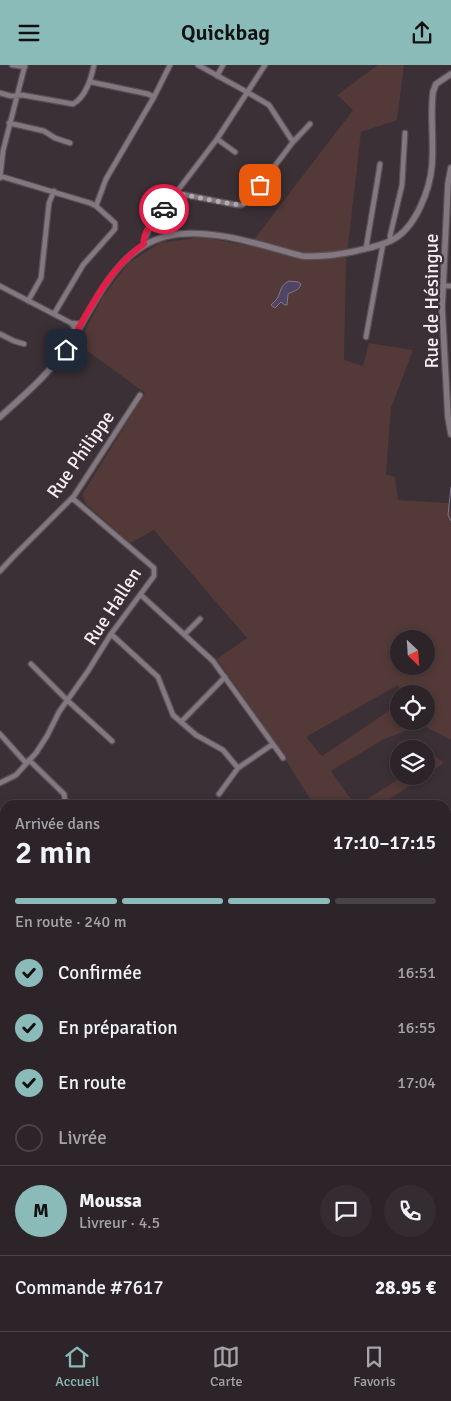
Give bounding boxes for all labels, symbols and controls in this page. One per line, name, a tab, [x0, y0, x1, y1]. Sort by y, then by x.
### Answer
icon: menu	[15, 19, 43, 47]
text: Quickbag	[181, 19, 270, 46]
icon: share	[408, 19, 436, 47]
pin	[239, 164, 281, 206]
icon: bag	[246, 171, 274, 199]
courier	[139, 184, 189, 234]
icon: car	[150, 195, 178, 223]
street label: Rue de Hésingue	[420, 234, 444, 368]
pin	[45, 329, 87, 371]
icon: home	[52, 336, 80, 364]
street label: Rue Philippe	[42, 406, 120, 503]
street label: Rue Hallen	[79, 563, 147, 650]
north arrow	[390, 630, 435, 675]
map controls	[390, 630, 435, 785]
button: locate	[390, 685, 435, 730]
button: layers	[390, 740, 435, 785]
text: Arrivée dans	[15, 814, 100, 834]
text: 17:10–17:15	[333, 831, 436, 855]
text: 2 min	[15, 833, 92, 872]
text: En route · 240 m	[15, 912, 127, 932]
icon: check	[15, 959, 43, 987]
text: Confirmée	[58, 961, 142, 985]
text: 16:51	[397, 963, 436, 983]
icon: check	[15, 1014, 43, 1042]
text: En préparation	[58, 1016, 178, 1040]
text: 16:55	[397, 1018, 436, 1038]
icon: check	[15, 1069, 43, 1097]
text: En route	[58, 1071, 126, 1095]
text: 17:04	[397, 1073, 436, 1093]
text: Livrée	[58, 1126, 107, 1150]
button: chat	[320, 1185, 372, 1237]
button: phone	[384, 1185, 436, 1237]
text: Moussa	[79, 1189, 142, 1213]
text: M	[33, 1199, 49, 1223]
text: Livreur · 4.5	[79, 1213, 160, 1233]
text: Commande #7617	[15, 1276, 164, 1300]
text: 28.95 €	[375, 1276, 436, 1300]
tab: Accueil	[55, 1343, 99, 1390]
tab: Carte	[210, 1343, 243, 1390]
tab: Favoris	[353, 1343, 396, 1390]

